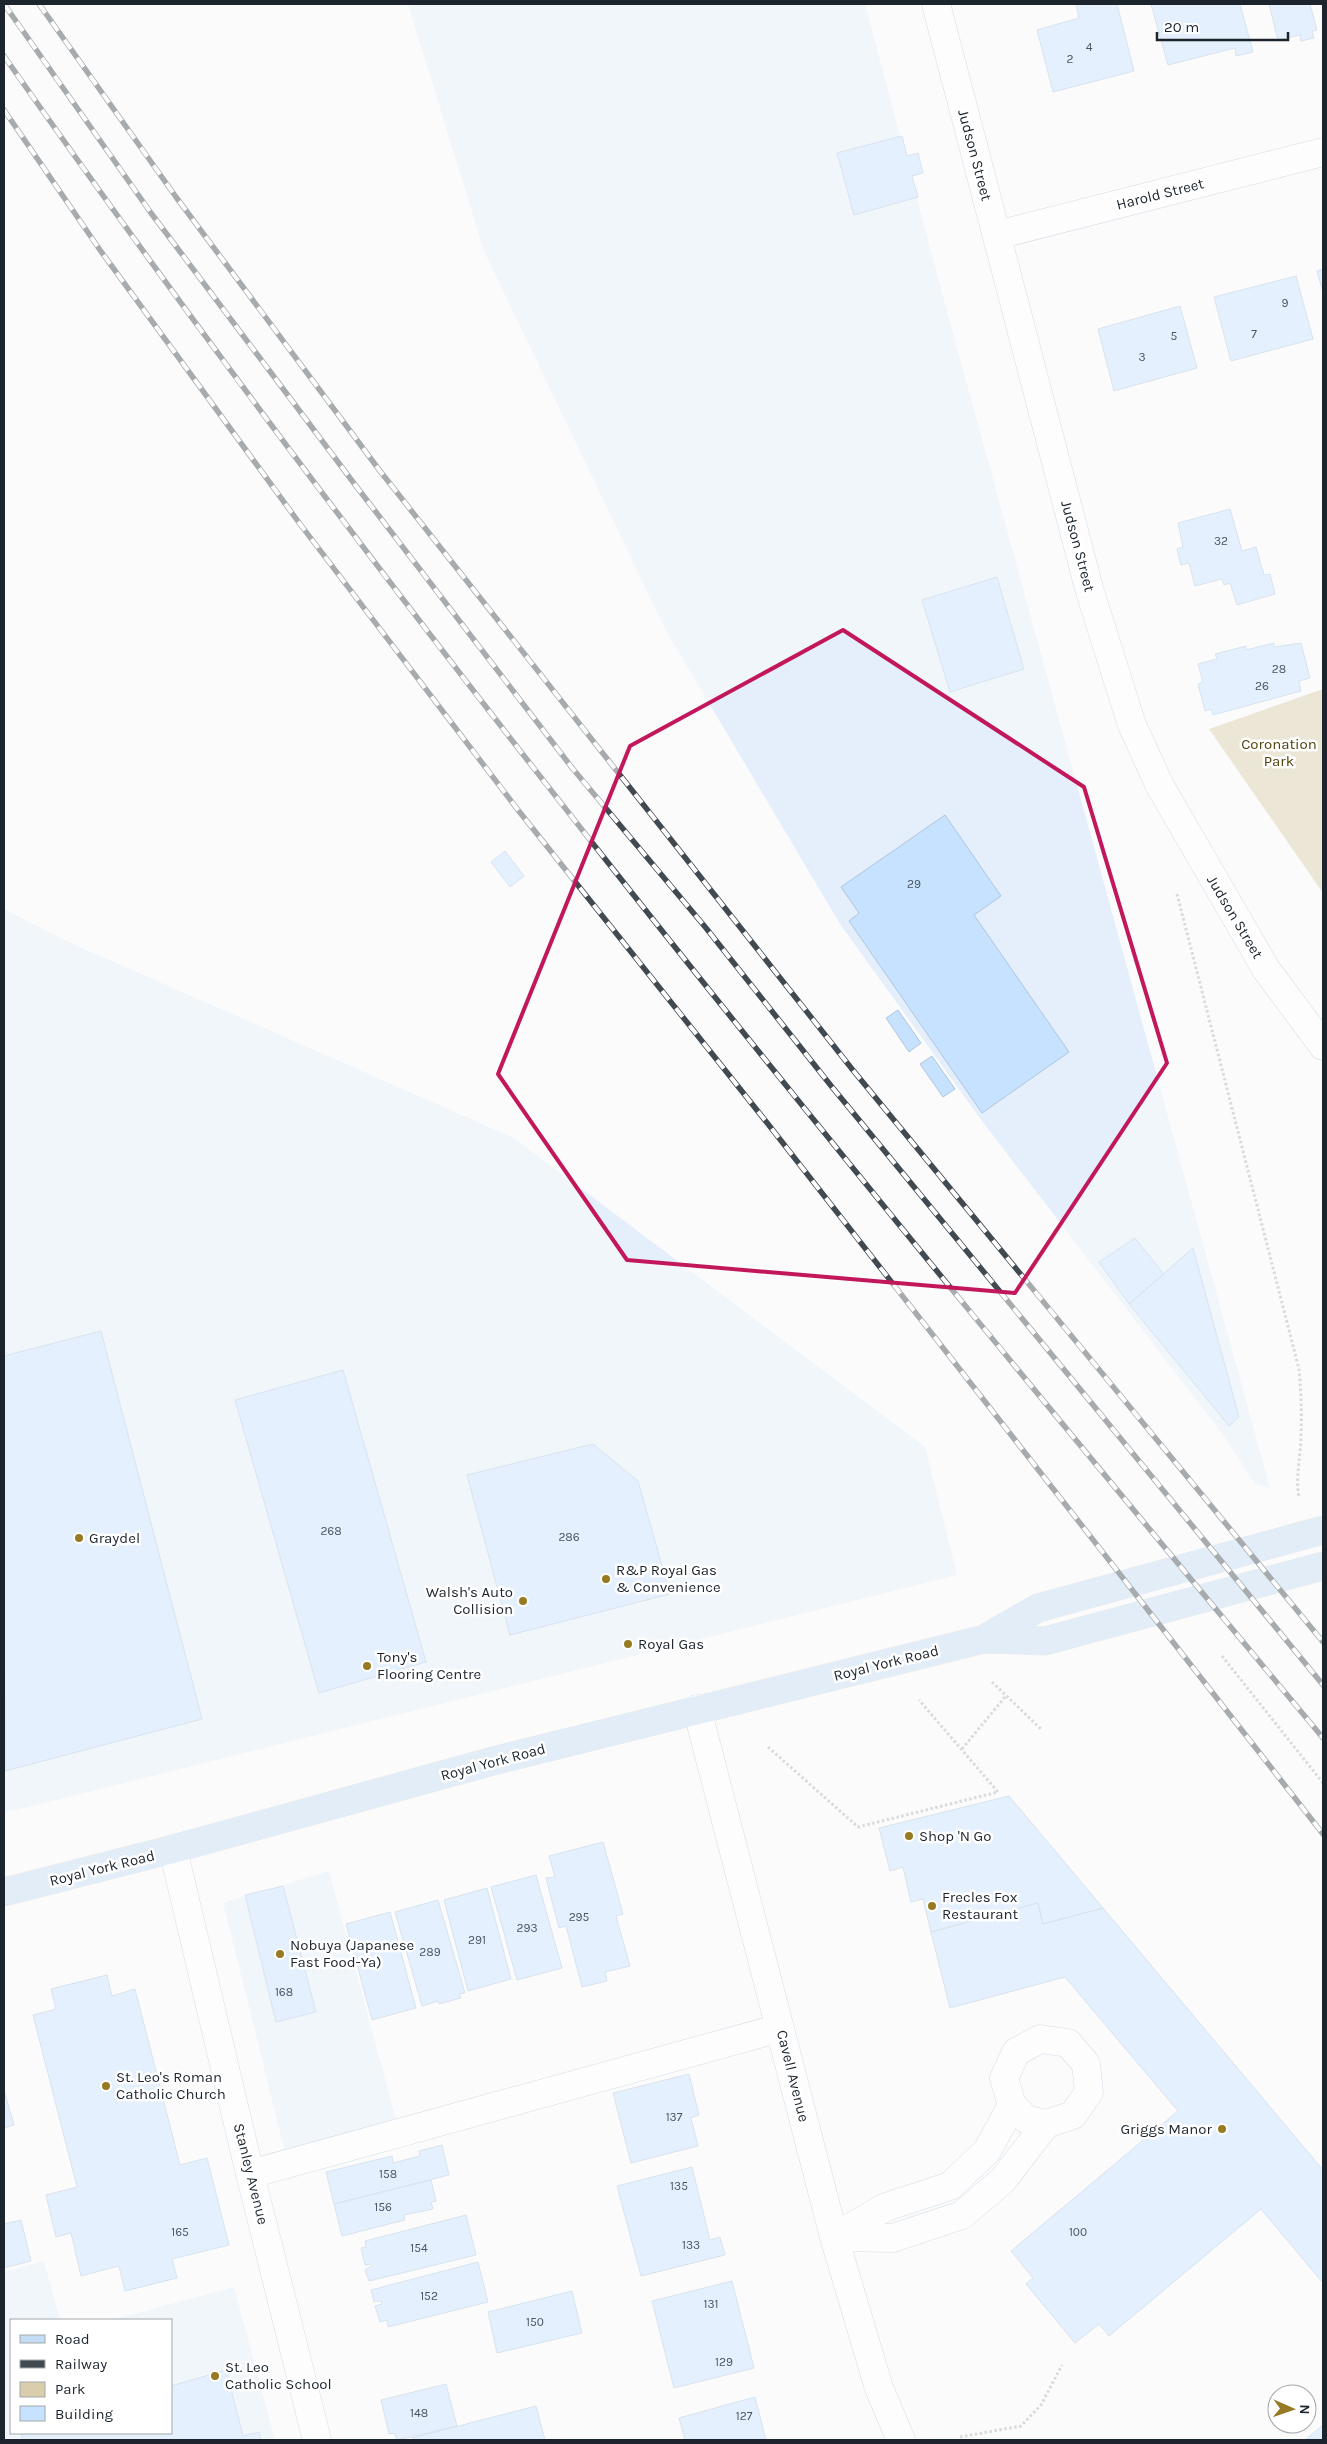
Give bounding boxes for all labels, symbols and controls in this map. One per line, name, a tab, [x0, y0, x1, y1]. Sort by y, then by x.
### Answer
scale bar	[1157, 10, 1288, 42]
text: 20 m	[1164, 18, 1199, 36]
house number: 4	[1086, 40, 1093, 54]
house number: 2	[1067, 52, 1074, 66]
street label: Judson Street	[954, 107, 996, 203]
street label: Harold Street	[1114, 174, 1206, 214]
house number: 9	[1282, 296, 1289, 310]
house number: 7	[1251, 327, 1257, 341]
house number: 5	[1171, 329, 1178, 343]
house number: 3	[1138, 350, 1146, 364]
street label: Judson Street	[1057, 498, 1099, 594]
house number: 32	[1214, 534, 1228, 548]
house number: 28	[1272, 662, 1286, 676]
house number: 26	[1255, 679, 1269, 693]
park label: Coronation Park	[1241, 735, 1317, 770]
street label: Judson Street	[1203, 872, 1267, 962]
house number: 29	[907, 877, 921, 891]
house number: 268	[320, 1524, 342, 1538]
place label: Graydel	[89, 1529, 140, 1547]
house number: 286	[558, 1530, 580, 1544]
marker: Graydel	[73, 1532, 85, 1544]
place label: R&P Royal Gas & Convenience	[616, 1561, 721, 1596]
marker: R&P Royal Gas & Convenience	[600, 1573, 612, 1585]
place label: Walsh's Auto Collision	[426, 1583, 513, 1618]
marker: Walsh's Auto Collision	[517, 1595, 529, 1607]
place label: Royal Gas	[638, 1635, 704, 1653]
marker: Royal Gas	[622, 1638, 634, 1650]
street label: Royal York Road	[832, 1641, 940, 1685]
place label: Tony's Flooring Centre	[377, 1648, 481, 1683]
marker: Tony's Flooring Centre	[361, 1660, 373, 1672]
street label: Royal York Road	[439, 1739, 547, 1785]
place label: Shop 'N Go	[919, 1827, 991, 1845]
marker: Shop 'N Go	[903, 1830, 915, 1842]
street label: Royal York Road	[48, 1846, 156, 1890]
place label: Frecles Fox Restaurant	[942, 1888, 1018, 1923]
marker: Frecles Fox Restaurant	[926, 1900, 938, 1912]
house number: 295	[569, 1910, 590, 1924]
house number: 293	[516, 1921, 538, 1935]
house number: 291	[468, 1933, 486, 1947]
place label: Nobuya (Japanese Fast Food-Ya)	[290, 1936, 414, 1971]
house number: 289	[419, 1945, 441, 1959]
marker: Nobuya (Japanese Fast Food-Ya)	[274, 1948, 286, 1960]
house number: 168	[275, 1985, 293, 1999]
street label: Cavell Avenue	[773, 2028, 813, 2124]
place label: St. Leo's Roman Catholic Church	[116, 2068, 226, 2103]
marker: St. Leo's Roman Catholic Church	[100, 2080, 112, 2092]
house number: 137	[666, 2110, 683, 2124]
place label: Griggs Manor	[1120, 2120, 1213, 2138]
street label: Stanley Avenue	[230, 2121, 272, 2227]
marker: Griggs Manor	[1216, 2123, 1228, 2135]
house number: 158	[379, 2167, 397, 2181]
house number: 135	[670, 2179, 688, 2193]
house number: 156	[374, 2200, 392, 2214]
house number: 165	[171, 2225, 189, 2239]
house number: 100	[1069, 2225, 1087, 2239]
house number: 133	[682, 2238, 700, 2252]
house number: 154	[410, 2241, 428, 2255]
house number: 152	[420, 2289, 438, 2303]
house number: 131	[703, 2297, 719, 2311]
house number: 150	[526, 2315, 544, 2329]
legend	[10, 2319, 172, 2434]
text: Road	[55, 2330, 90, 2348]
text: Railway	[55, 2355, 107, 2373]
house number: 129	[715, 2355, 733, 2369]
place label: St. Leo Catholic School	[225, 2358, 332, 2393]
marker: St. Leo Catholic School	[209, 2370, 221, 2382]
text: Park	[55, 2380, 85, 2398]
north arrow	[1267, 2384, 1317, 2434]
text: N	[1296, 2404, 1313, 2415]
text: Building	[55, 2405, 113, 2423]
house number: 148	[410, 2406, 428, 2420]
house number: 127	[736, 2409, 753, 2423]

